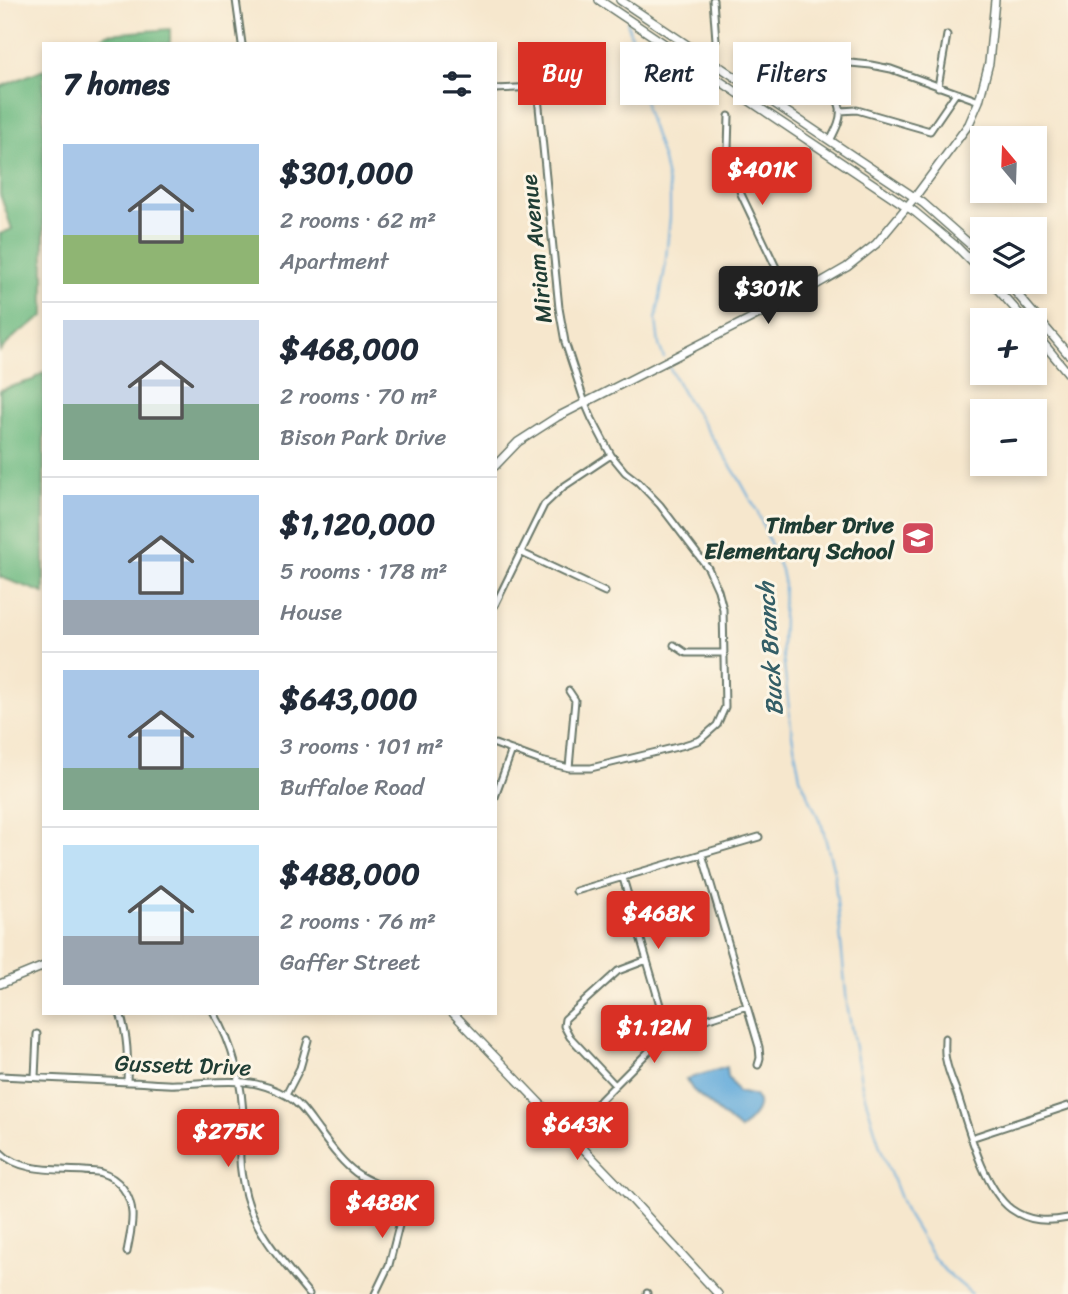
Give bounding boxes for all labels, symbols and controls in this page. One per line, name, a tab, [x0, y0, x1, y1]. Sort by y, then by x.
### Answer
chip: Buy	[518, 42, 606, 105]
chip: Rent	[620, 42, 719, 105]
chip: Filters	[733, 42, 851, 105]
text: 7 homes	[63, 57, 170, 111]
icon: filters	[438, 65, 476, 103]
north arrow	[970, 126, 1046, 203]
map controls	[970, 126, 1047, 476]
text: $301,000	[280, 146, 413, 200]
pin: $401K	[713, 148, 811, 207]
text: $401K	[728, 149, 796, 190]
icon: home	[119, 172, 203, 256]
street label: Miriam Avenue	[508, 172, 565, 325]
text: 2 rooms · 62 m²	[280, 200, 436, 241]
button: layers	[970, 217, 1047, 294]
text: Apartment	[280, 241, 389, 282]
pin: $301K	[719, 266, 817, 326]
text: $301K	[735, 268, 801, 309]
button: +	[970, 308, 1047, 385]
text: $468,000	[280, 322, 419, 376]
icon: home	[119, 348, 203, 432]
text: 2 rooms · 70 m²	[280, 376, 438, 417]
button: −	[970, 399, 1047, 476]
text: Bison Park Drive	[280, 417, 446, 458]
text: $1,120,000	[280, 497, 435, 551]
place label: Timber Drive Elementary School	[704, 505, 895, 572]
school or university icon: Timber Drive Elementary School	[899, 519, 937, 557]
icon: home	[119, 523, 203, 607]
text: 5 rooms · 178 m²	[280, 551, 448, 592]
water label: Buck Branch	[744, 578, 796, 717]
text: House	[280, 592, 342, 633]
text: $643,000	[280, 672, 417, 726]
icon: home	[119, 698, 203, 782]
text: 3 rooms · 101 m²	[280, 726, 444, 767]
text: Buffaloe Road	[280, 767, 424, 808]
text: $488,000	[280, 847, 420, 901]
icon: home	[119, 873, 203, 957]
pin: $468K	[609, 892, 707, 951]
text: $468K	[623, 893, 693, 934]
text: 2 rooms · 76 m²	[280, 901, 436, 942]
text: Gaffer Street	[280, 942, 420, 983]
pin: $1.12M	[597, 1006, 711, 1065]
text: $1.12M	[617, 1007, 691, 1048]
street label: Gussett Drive	[114, 1043, 252, 1088]
pin: $643K	[528, 1102, 626, 1162]
text: $643K	[542, 1104, 612, 1145]
pin: $275K	[179, 1110, 277, 1169]
text: $275K	[193, 1111, 263, 1152]
pin: $488K	[333, 1180, 431, 1240]
text: $488K	[346, 1182, 418, 1223]

